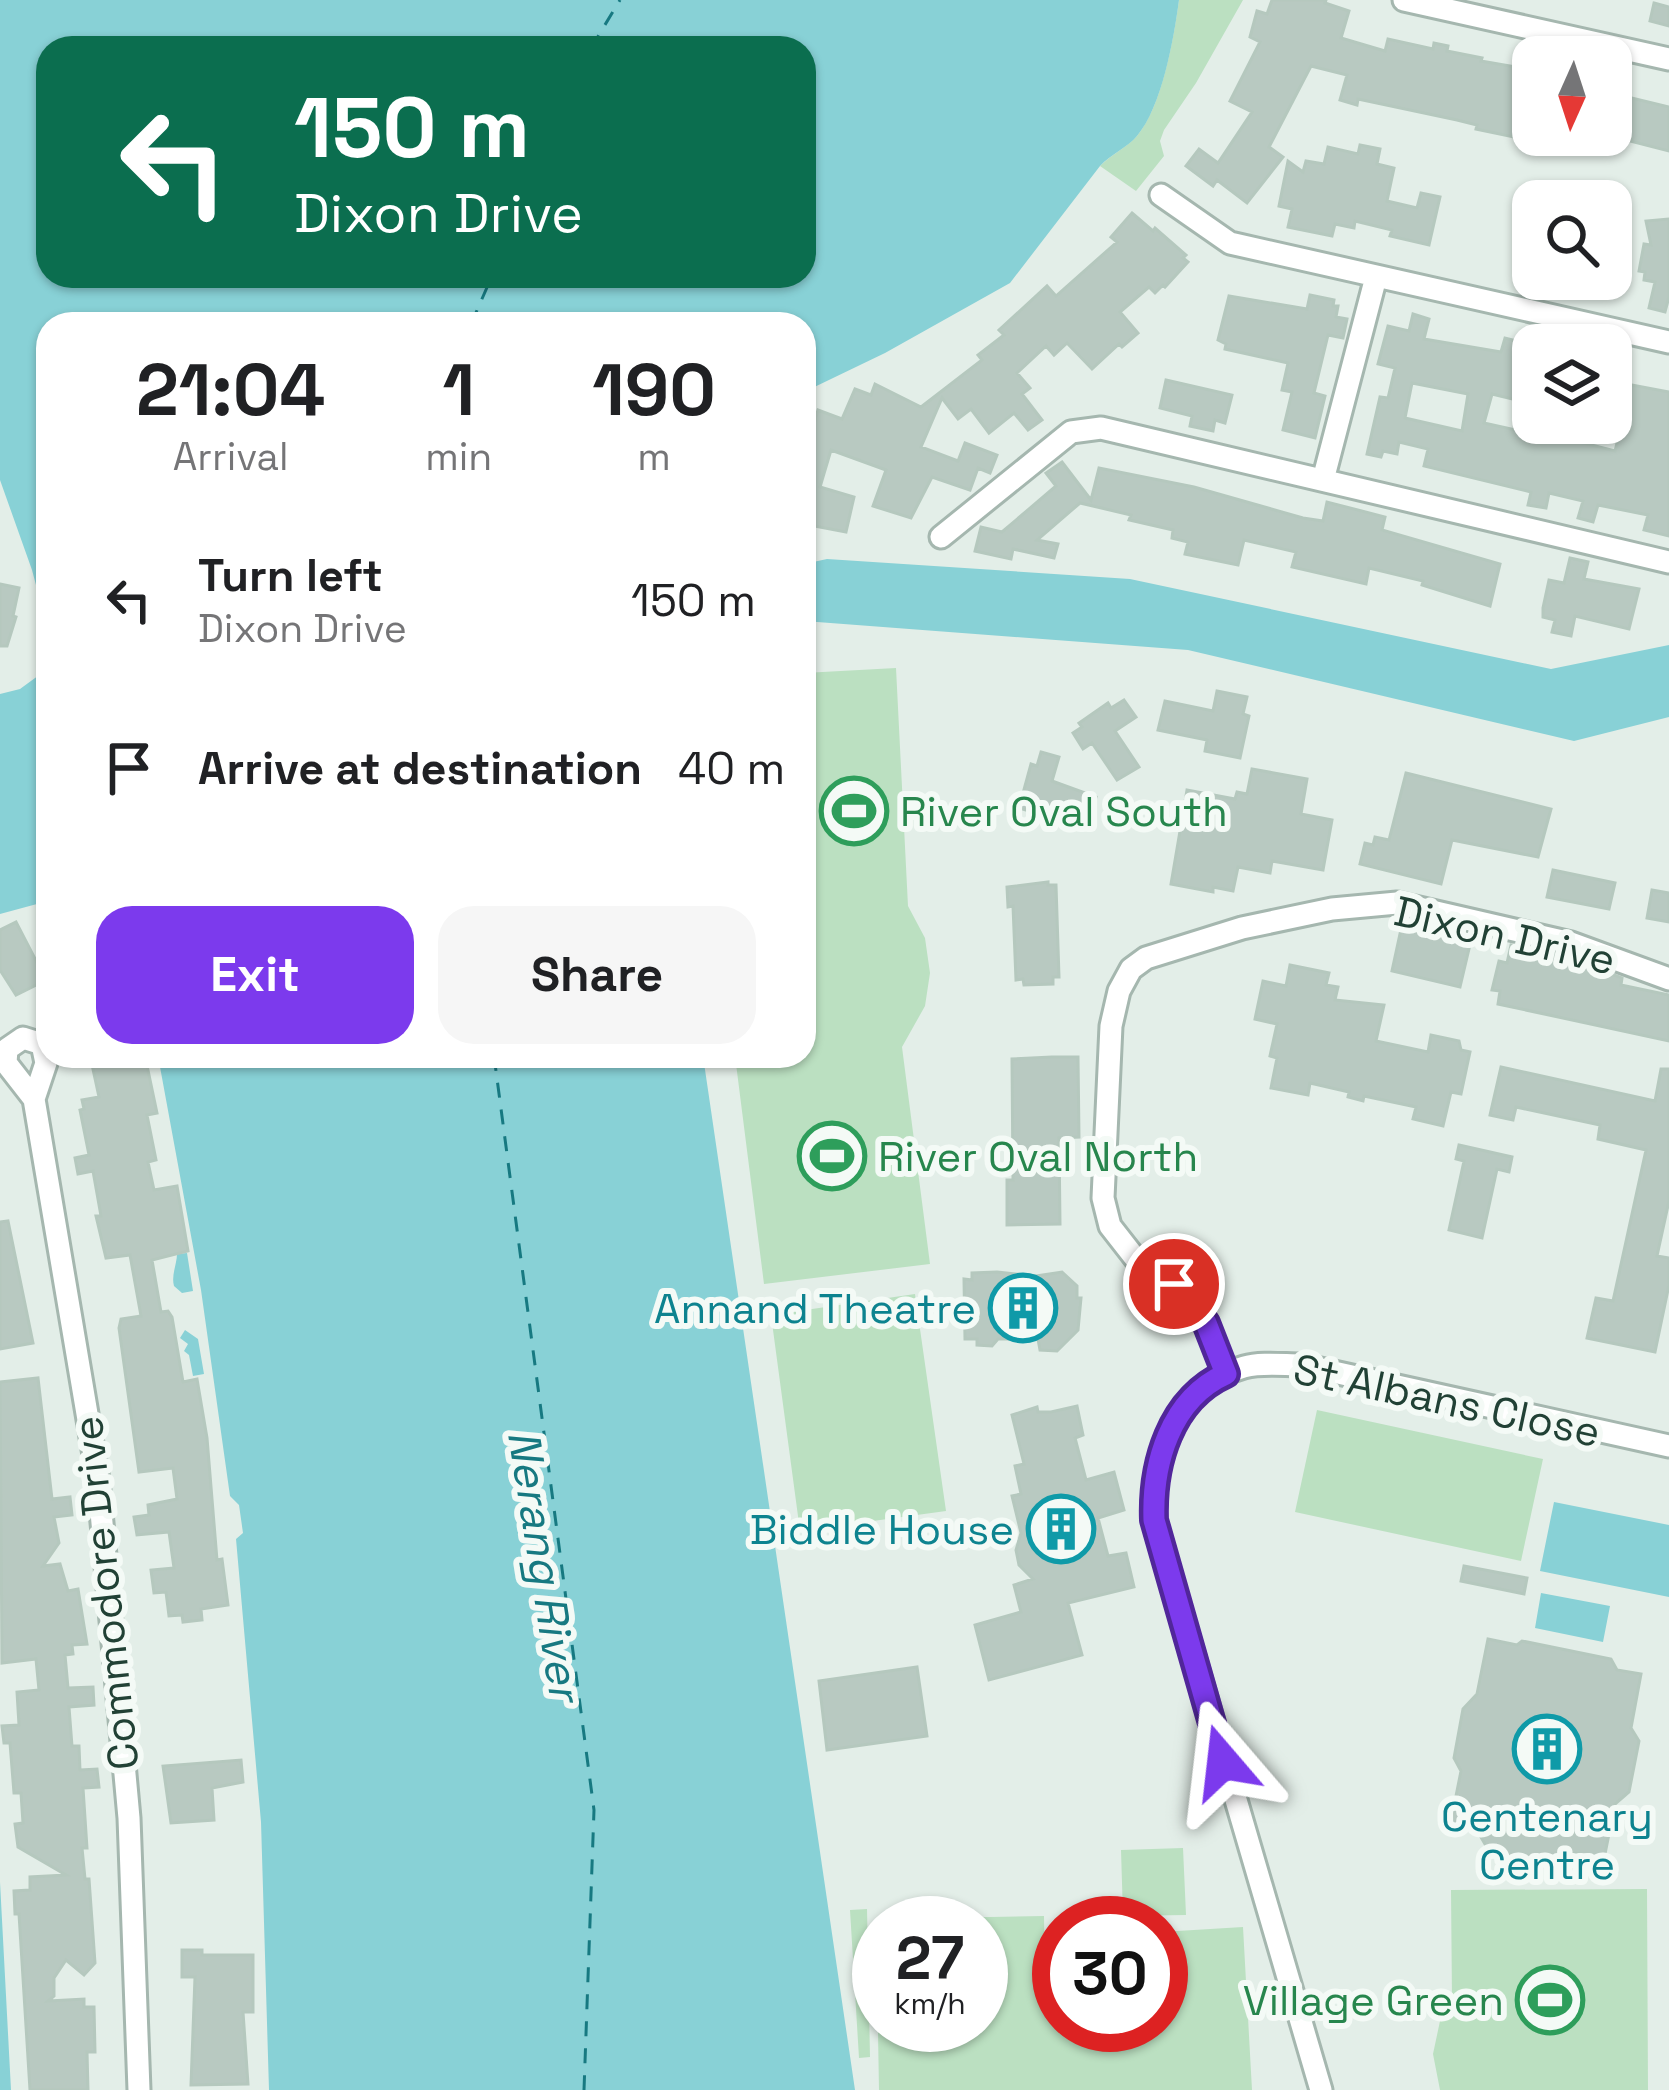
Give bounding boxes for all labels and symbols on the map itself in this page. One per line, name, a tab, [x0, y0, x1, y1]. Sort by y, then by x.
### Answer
north arrow	[1512, 36, 1632, 156]
sports icon: River Oval South	[819, 776, 889, 846]
place label: River Oval South	[900, 785, 1228, 838]
street label: Dixon Drive	[1389, 884, 1620, 987]
sports icon: River Oval North	[797, 1121, 867, 1191]
place label: River Oval North	[878, 1130, 1198, 1183]
pin	[1123, 1233, 1225, 1335]
building icon: Annand Theatre	[988, 1273, 1058, 1343]
place label: Annand Theatre	[654, 1282, 976, 1335]
street label: St Albans Close	[1289, 1342, 1605, 1459]
street label: Commodore Drive	[61, 1413, 150, 1772]
water label: Nerang River	[495, 1426, 595, 1708]
building icon: Biddle House	[1026, 1494, 1096, 1564]
place label: Biddle House	[750, 1503, 1014, 1556]
position arrow	[1160, 1699, 1286, 1825]
building icon: Centenary Centre	[1512, 1714, 1582, 1784]
place label: Centenary Centre	[1441, 1790, 1653, 1891]
speed limit sign: 30	[1032, 1896, 1188, 2052]
sports icon: Village Green	[1515, 1965, 1585, 2035]
place label: Village Green	[1243, 1974, 1504, 2027]

